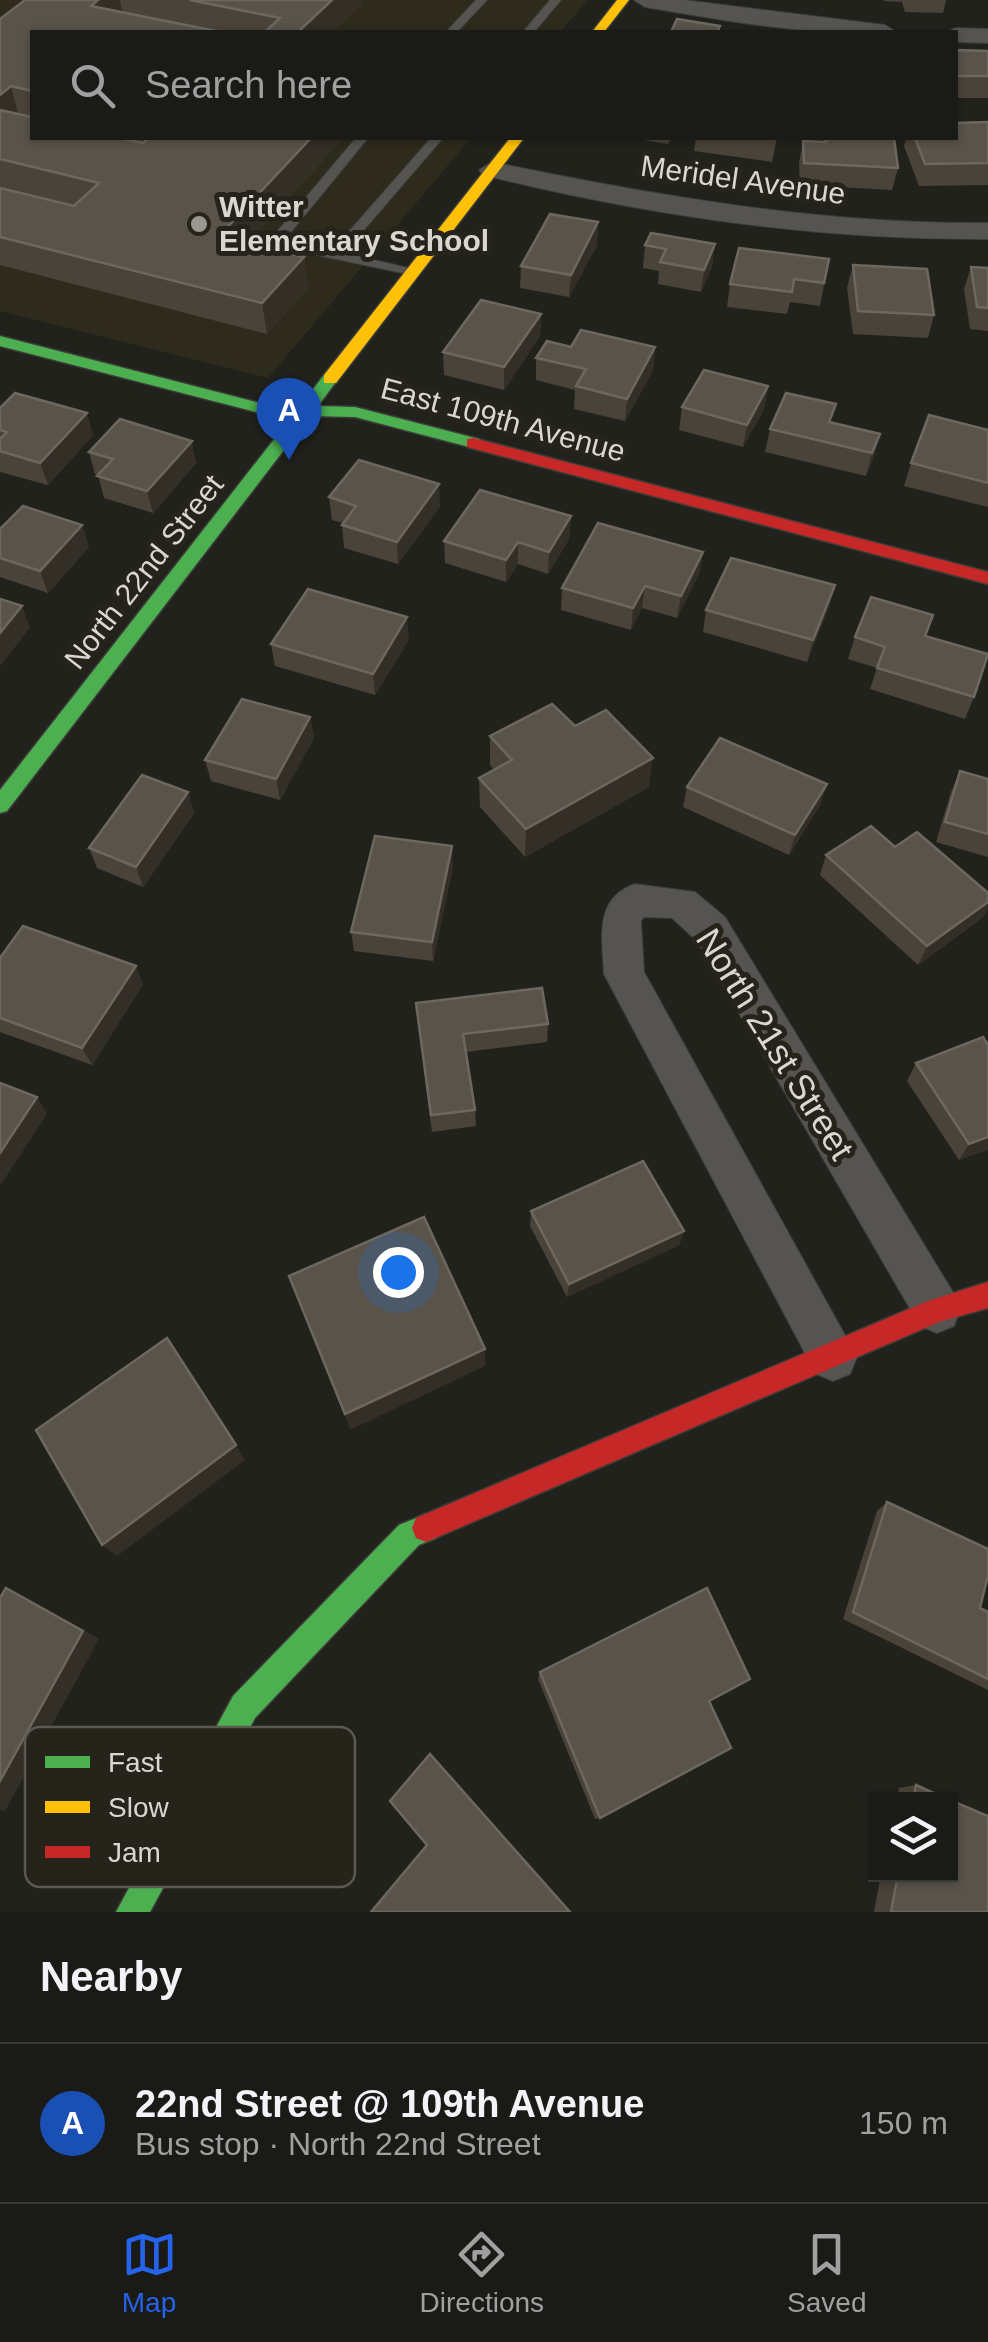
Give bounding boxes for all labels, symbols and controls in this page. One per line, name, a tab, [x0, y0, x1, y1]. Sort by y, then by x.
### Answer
search box	[30, 30, 958, 140]
icon: search	[65, 58, 120, 113]
text: Search here	[145, 64, 352, 106]
street label: Meridel Avenue	[639, 149, 847, 210]
place label: Witter Elementary School	[219, 190, 489, 257]
marker: Witter Elementary School	[188, 213, 210, 235]
street label: East 109th Avenue	[377, 371, 629, 468]
pin: A	[256, 378, 322, 460]
street label: North 22nd Street	[58, 468, 230, 675]
street label: North 21st Street	[689, 921, 862, 1166]
your location	[373, 1247, 424, 1298]
legend	[25, 1727, 355, 1887]
text: Fast	[108, 1747, 163, 1778]
text: Slow	[108, 1792, 169, 1823]
map controls	[868, 1792, 958, 1882]
button: layers	[868, 1792, 958, 1882]
text: Jam	[108, 1837, 161, 1868]
text: Nearby	[40, 1953, 182, 2000]
text: 22nd Street @ 109th Avenue	[135, 2083, 644, 2125]
text: A	[61, 2105, 84, 2141]
text: 150 m	[859, 2105, 948, 2141]
text: Bus stop · North 22nd Street	[135, 2126, 541, 2162]
tab: Map	[122, 2227, 177, 2319]
tab: Directions	[420, 2227, 544, 2319]
tab: Saved	[787, 2227, 866, 2319]

